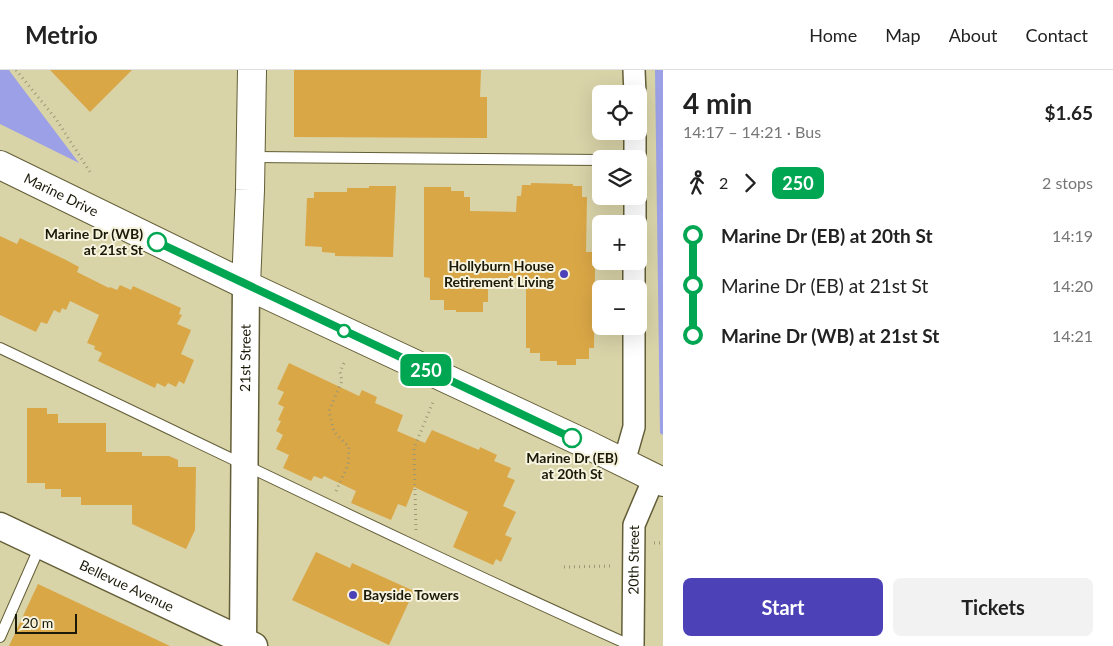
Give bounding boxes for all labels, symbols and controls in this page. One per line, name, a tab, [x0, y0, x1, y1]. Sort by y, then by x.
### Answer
text: Metrio	[25, 20, 98, 49]
text: Home	[809, 24, 857, 46]
text: Map	[885, 24, 921, 46]
text: About	[949, 24, 998, 46]
text: Contact	[1026, 24, 1088, 46]
map controls	[592, 85, 647, 335]
button: locate	[592, 85, 647, 140]
text: 4 min	[683, 86, 752, 120]
text: $1.65	[1044, 101, 1093, 124]
text: 14:17 – 14:21 · Bus	[683, 122, 821, 141]
button: layers	[592, 150, 647, 205]
street label: Marine Drive	[21, 169, 101, 220]
icon: walk	[683, 169, 711, 197]
icon: forward	[736, 169, 764, 197]
text: 250	[782, 172, 814, 194]
text: 2	[719, 173, 728, 192]
text: 2 stops	[1042, 173, 1093, 192]
button: +	[592, 215, 647, 270]
text: Marine Dr (EB) at 20th St	[721, 224, 933, 247]
place label: Marine Dr (WB) at 21st St	[45, 225, 144, 258]
text: 14:19	[1052, 226, 1093, 245]
marker: Marine Dr (WB) at 21st St	[147, 232, 167, 252]
place label: Hollyburn House Retirement Living	[444, 257, 555, 290]
marker: Hollyburn House Retirement Living	[558, 268, 570, 280]
text: Marine Dr (EB) at 21st St	[721, 274, 928, 297]
text: 14:20	[1052, 276, 1093, 295]
button: −	[592, 280, 647, 335]
street label: 21st Street	[236, 324, 254, 392]
unlabelled marker	[337, 324, 351, 338]
text: Marine Dr (WB) at 21st St	[721, 324, 939, 347]
text: 14:21	[1052, 326, 1093, 345]
line badge: 250	[397, 354, 455, 386]
text: 250	[410, 359, 442, 381]
marker: Marine Dr (EB) at 20th St	[562, 428, 582, 448]
place label: Marine Dr (EB) at 20th St	[526, 449, 618, 482]
street label: 20th Street	[624, 525, 642, 595]
street label: Bellevue Avenue	[77, 556, 177, 615]
button: Start	[683, 578, 883, 636]
button: Tickets	[893, 578, 1093, 636]
place label: Bayside Towers	[363, 586, 459, 603]
marker: Bayside Towers	[347, 589, 359, 601]
scale bar	[15, 611, 78, 634]
text: 20 m	[22, 614, 53, 631]

